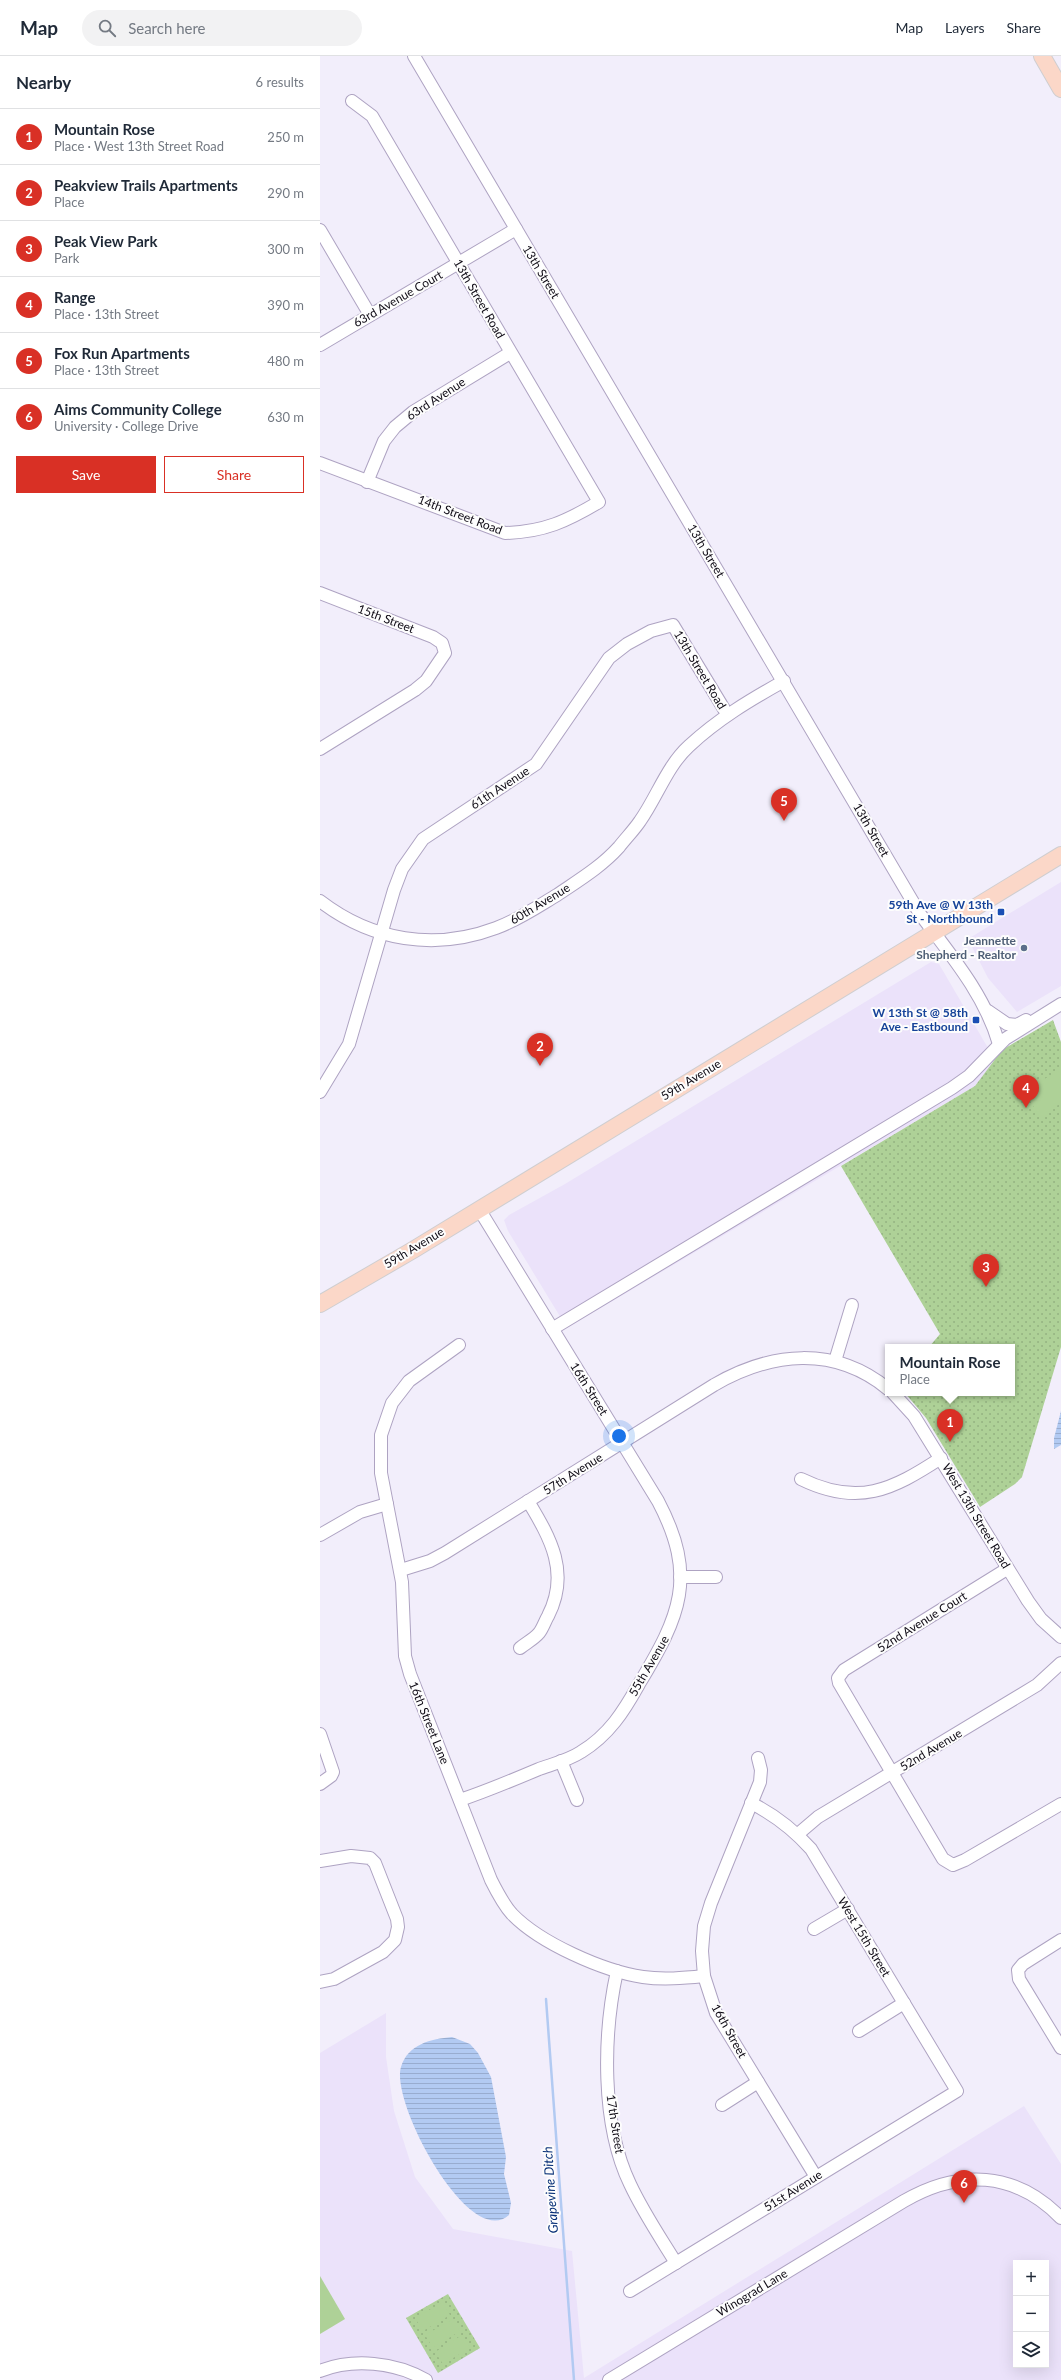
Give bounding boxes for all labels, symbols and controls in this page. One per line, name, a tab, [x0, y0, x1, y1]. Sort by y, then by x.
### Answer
search box	[82, 10, 362, 46]
text: Map	[20, 16, 58, 39]
icon: search	[96, 17, 118, 39]
text: Search here	[128, 19, 206, 37]
text: Map	[895, 19, 923, 36]
text: Layers	[945, 19, 985, 36]
text: Share	[1007, 19, 1041, 36]
text: Nearby	[16, 72, 71, 93]
text: 6 results	[256, 74, 304, 90]
text: Mountain Rose	[54, 120, 155, 138]
text: 1	[25, 129, 33, 145]
text: 250 m	[267, 129, 304, 145]
text: Place · West 13th Street Road	[54, 138, 224, 154]
text: Peakview Trails Apartments	[54, 176, 238, 194]
text: 2	[25, 185, 33, 201]
text: 290 m	[267, 185, 304, 201]
text: Place	[54, 194, 84, 210]
text: Peak View Park	[54, 232, 157, 250]
text: 3	[25, 241, 33, 257]
text: 300 m	[267, 241, 304, 257]
street label: 13th Street	[520, 242, 564, 302]
text: Park	[54, 250, 79, 266]
street label: 13th Street Road	[451, 256, 508, 341]
street label: 63rd Avenue Court	[351, 267, 446, 330]
text: Range	[54, 288, 95, 306]
text: 4	[25, 297, 33, 313]
text: 390 m	[267, 297, 304, 313]
text: Place · 13th Street	[54, 306, 159, 322]
text: Fox Run Apartments	[54, 344, 190, 362]
text: 5	[25, 353, 33, 369]
text: 480 m	[267, 353, 304, 369]
text: Place · 13th Street	[54, 362, 159, 378]
street label: 63rd Avenue	[403, 374, 468, 423]
text: Aims Community College	[54, 400, 222, 418]
text: 6	[25, 409, 33, 425]
text: 630 m	[267, 409, 304, 425]
text: University · College Drive	[54, 418, 198, 434]
button: Save	[16, 456, 156, 493]
button: Share	[164, 456, 304, 493]
street label: 14th Street Road	[416, 492, 505, 538]
street label: 13th Street	[685, 521, 729, 581]
street label: 15th Street	[356, 601, 417, 636]
street label: 13th Street Road	[671, 628, 730, 712]
street label: 61th Avenue	[467, 763, 532, 812]
pin: 5	[771, 788, 797, 821]
street label: 13th Street	[850, 800, 893, 860]
street label: 60th Avenue	[507, 880, 572, 927]
place label: 59th Ave @ W 13th St - Northbound	[888, 897, 993, 926]
marker: 59th Ave @ W 13th St - Northbound	[996, 907, 1006, 917]
place label: Jeannette Shepherd - Realtor	[916, 933, 1017, 962]
marker: Jeannette Shepherd - Realtor	[1019, 943, 1029, 953]
place label: W 13th St @ 58th Ave - Eastbound	[873, 1005, 968, 1034]
marker: W 13th St @ 58th Ave - Eastbound	[971, 1015, 981, 1025]
pin: 2	[527, 1033, 553, 1066]
street label: 59th Avenue	[658, 1056, 723, 1103]
pin: 4	[1013, 1075, 1039, 1108]
street label: 59th Avenue	[381, 1224, 446, 1271]
pin: 3	[973, 1254, 999, 1287]
popup	[885, 1344, 1015, 1396]
text: Mountain Rose	[900, 1353, 1000, 1371]
street label: 16th Street	[567, 1359, 612, 1419]
text: Place	[900, 1371, 930, 1387]
pin: 1	[937, 1409, 963, 1442]
your location	[609, 1426, 629, 1446]
street label: 57th Avenue	[540, 1449, 605, 1498]
street label: West 13th Street Road	[939, 1460, 1014, 1571]
street label: 52nd Avenue Court	[874, 1588, 970, 1655]
street label: 55th Avenue	[625, 1633, 672, 1699]
street label: 16th Street Lane	[406, 1679, 453, 1766]
street label: 52nd Avenue	[897, 1725, 964, 1774]
street label: West 15th Street	[835, 1894, 894, 1980]
street label: 16th Street	[708, 2001, 751, 2061]
street label: 17th Street	[603, 2093, 628, 2155]
water label: Grapevine Ditch	[539, 2146, 561, 2234]
street label: 51st Avenue	[761, 2167, 825, 2214]
pin: 6	[951, 2170, 977, 2203]
map controls	[1013, 2260, 1049, 2368]
button: +	[1013, 2260, 1049, 2296]
street label: Winograd Lane	[714, 2265, 790, 2320]
button: −	[1013, 2296, 1049, 2332]
button: layers	[1013, 2332, 1049, 2368]

